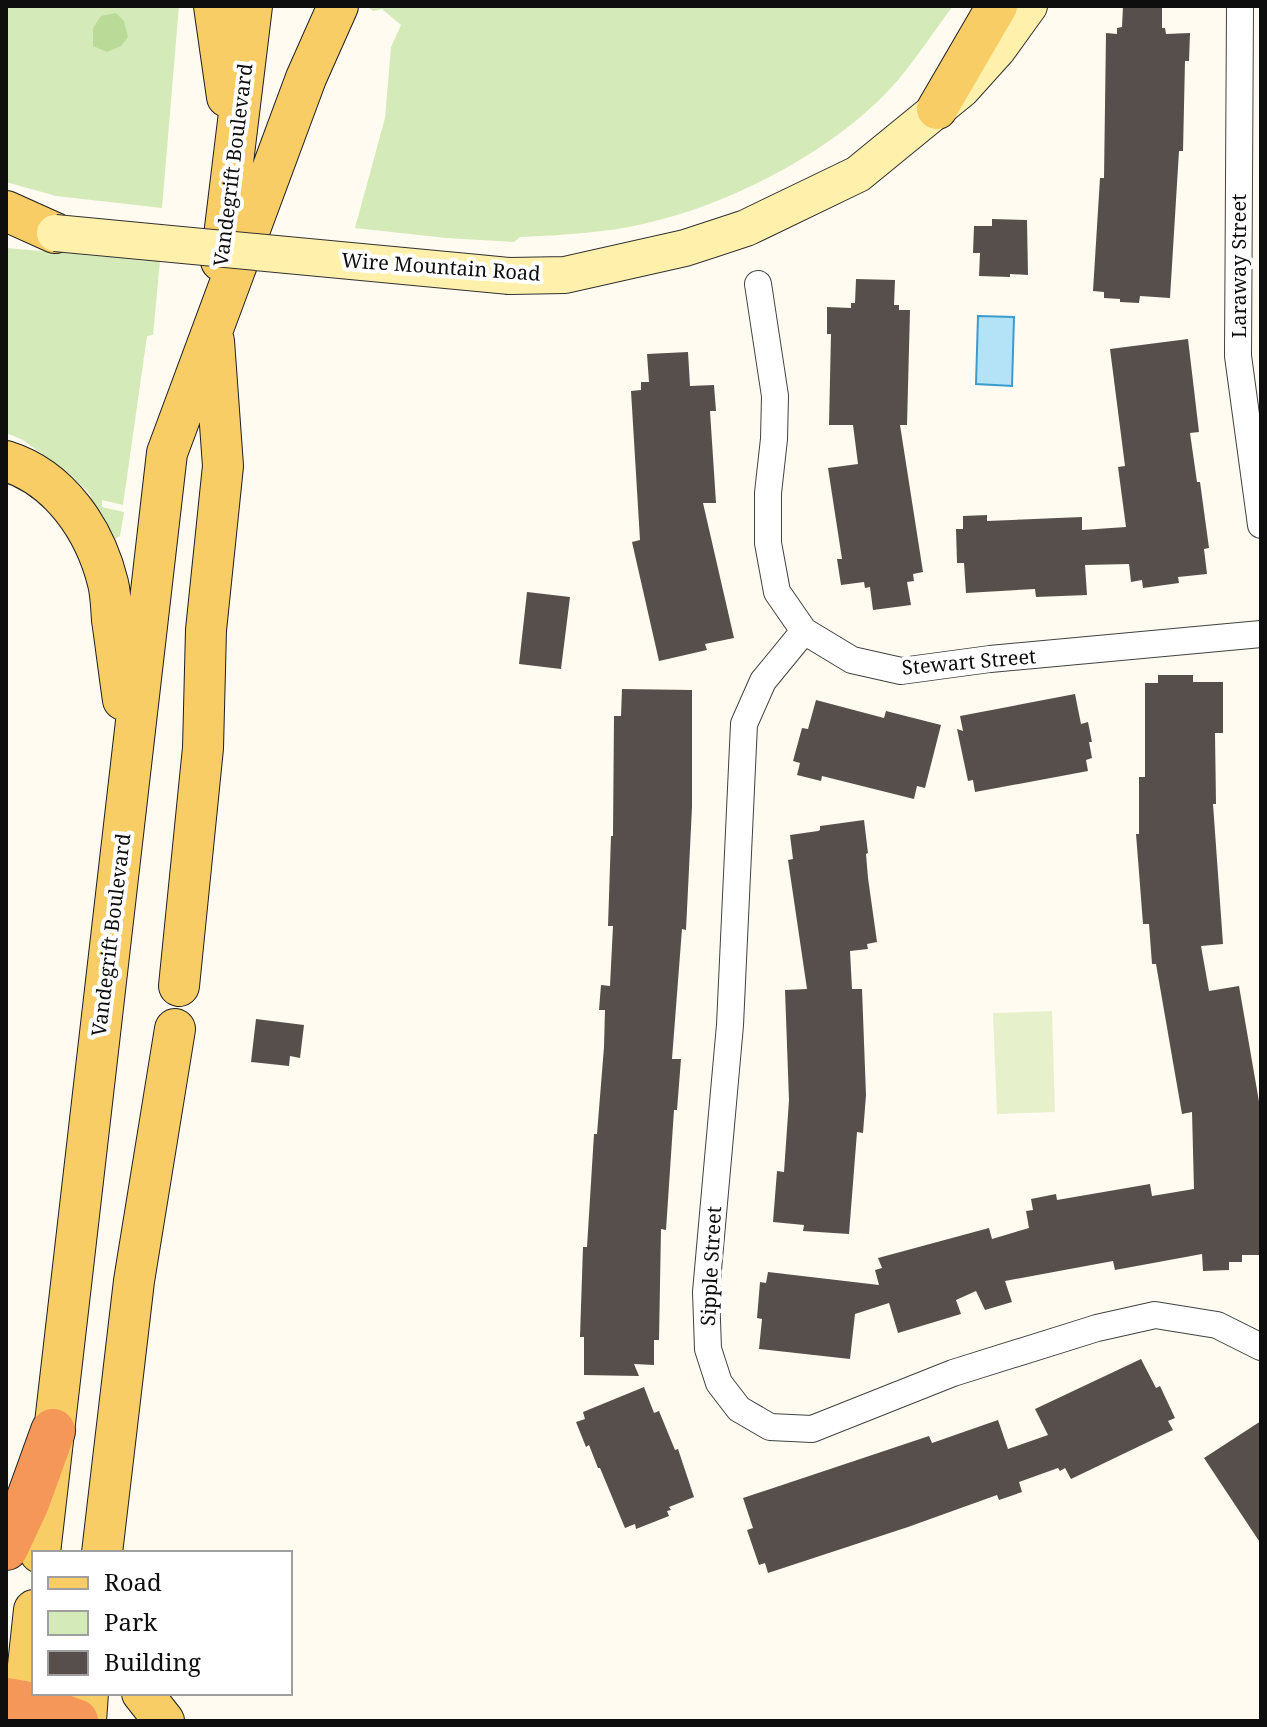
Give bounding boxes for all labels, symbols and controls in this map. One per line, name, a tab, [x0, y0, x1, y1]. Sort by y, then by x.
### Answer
street label: Vandegrift Boulevard	[207, 62, 258, 268]
street label: Laraway Street	[1225, 194, 1252, 338]
street label: Wire Mountain Road	[341, 246, 542, 287]
street label: Stewart Street	[901, 642, 1037, 681]
street label: Vandegrift Boulevard	[85, 832, 136, 1038]
street label: Sipple Street	[694, 1205, 727, 1326]
legend	[32, 1551, 292, 1695]
text: Road	[104, 1565, 162, 1598]
text: Park	[104, 1605, 158, 1638]
text: Building	[104, 1645, 201, 1678]

